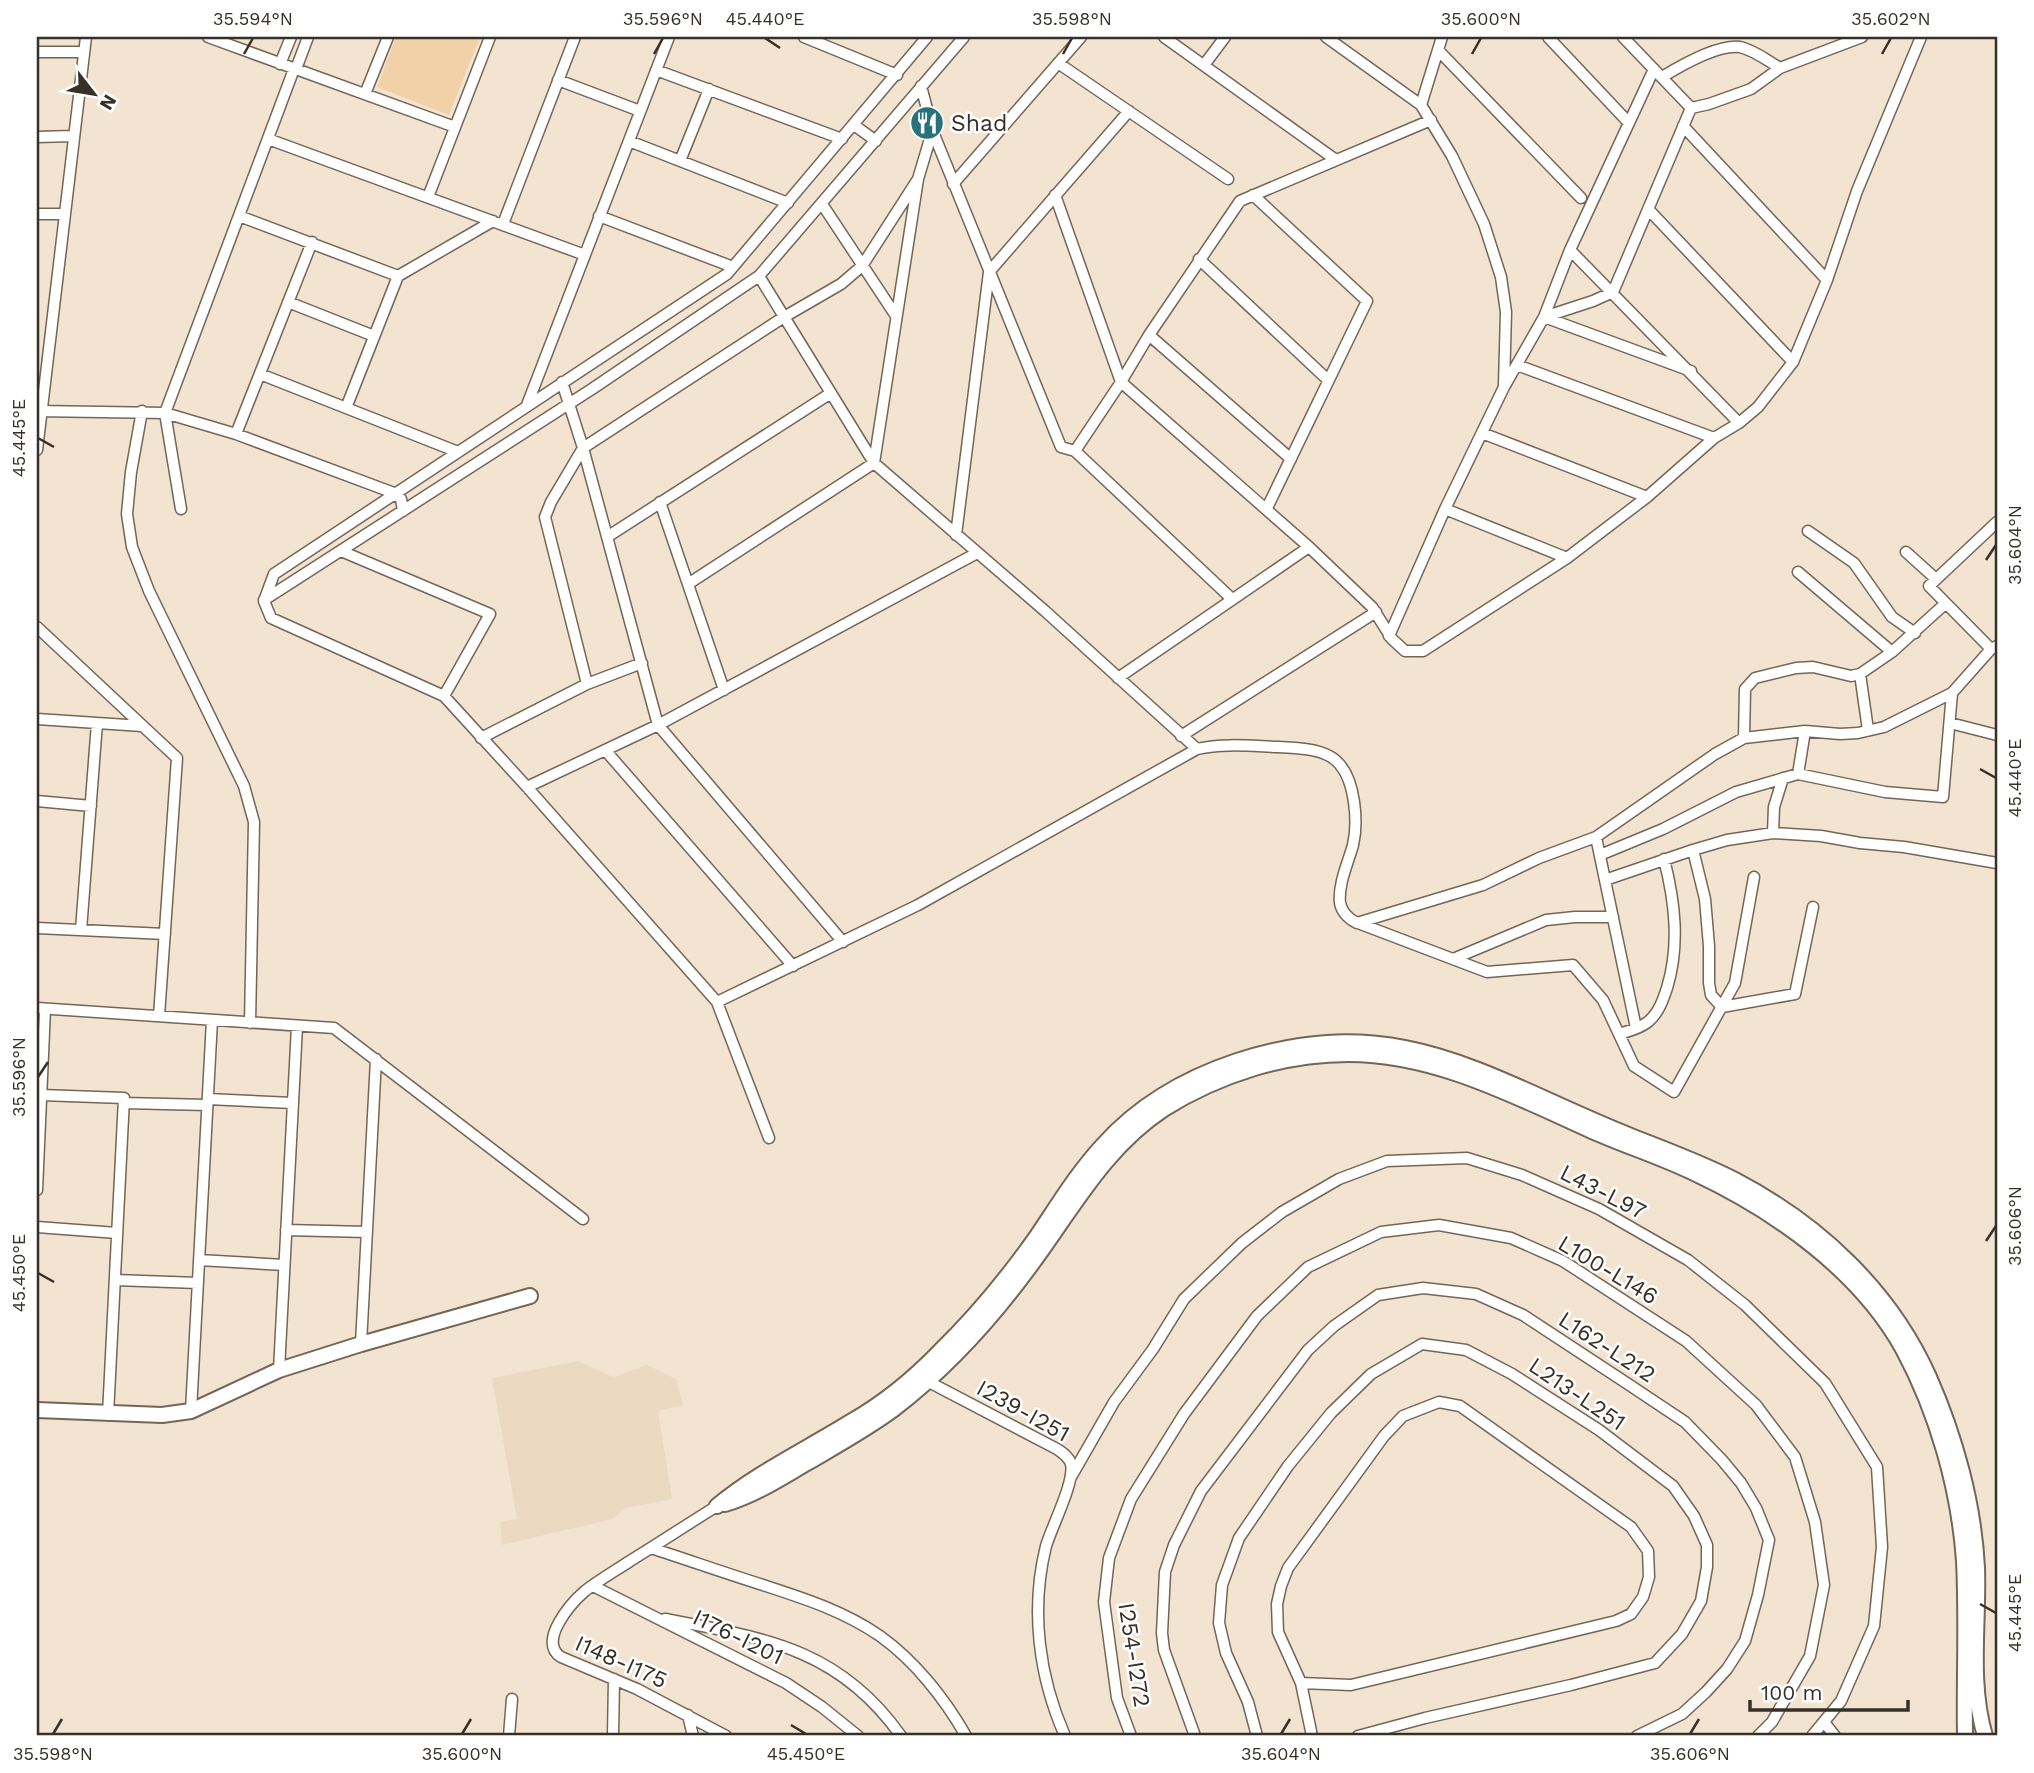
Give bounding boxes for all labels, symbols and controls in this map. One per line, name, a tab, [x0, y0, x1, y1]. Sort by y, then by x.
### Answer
text: 35.594°N	[213, 8, 293, 29]
text: 35.596°N	[623, 8, 703, 29]
text: 45.440°E	[725, 8, 805, 29]
text: 35.598°N	[1032, 8, 1112, 29]
text: 35.600°N	[1441, 8, 1521, 29]
text: 35.602°N	[1851, 8, 1931, 29]
north arrow	[60, 60, 130, 130]
text: N	[95, 91, 122, 114]
restaurant icon: Shad	[908, 104, 946, 142]
place label: Shad	[951, 110, 1007, 137]
text: 45.445°E	[8, 399, 29, 477]
text: 35.604°N	[2004, 505, 2025, 585]
text: 45.440°E	[2004, 738, 2025, 818]
text: 35.596°N	[8, 1037, 29, 1117]
street label: L43-L97	[1555, 1159, 1651, 1225]
text: 35.606°N	[2004, 1186, 2025, 1266]
street label: L100-L146	[1553, 1230, 1663, 1310]
text: 45.450°E	[8, 1234, 29, 1312]
street label: L162-L212	[1554, 1306, 1660, 1388]
street label: L213-L251	[1524, 1352, 1630, 1436]
street label: I239-I251	[972, 1374, 1074, 1448]
text: 45.445°E	[2004, 1574, 2025, 1652]
street label: I254-I272	[1112, 1601, 1156, 1709]
street label: I176-I201	[688, 1604, 788, 1670]
street label: I148-I175	[571, 1630, 671, 1694]
scale bar	[1750, 1668, 1908, 1712]
text: 100 m	[1761, 1680, 1823, 1705]
text: 35.598°N	[13, 1743, 93, 1764]
text: 35.600°N	[422, 1743, 502, 1764]
text: 45.450°E	[767, 1743, 845, 1764]
text: 35.604°N	[1241, 1743, 1321, 1764]
text: 35.606°N	[1650, 1743, 1730, 1764]

